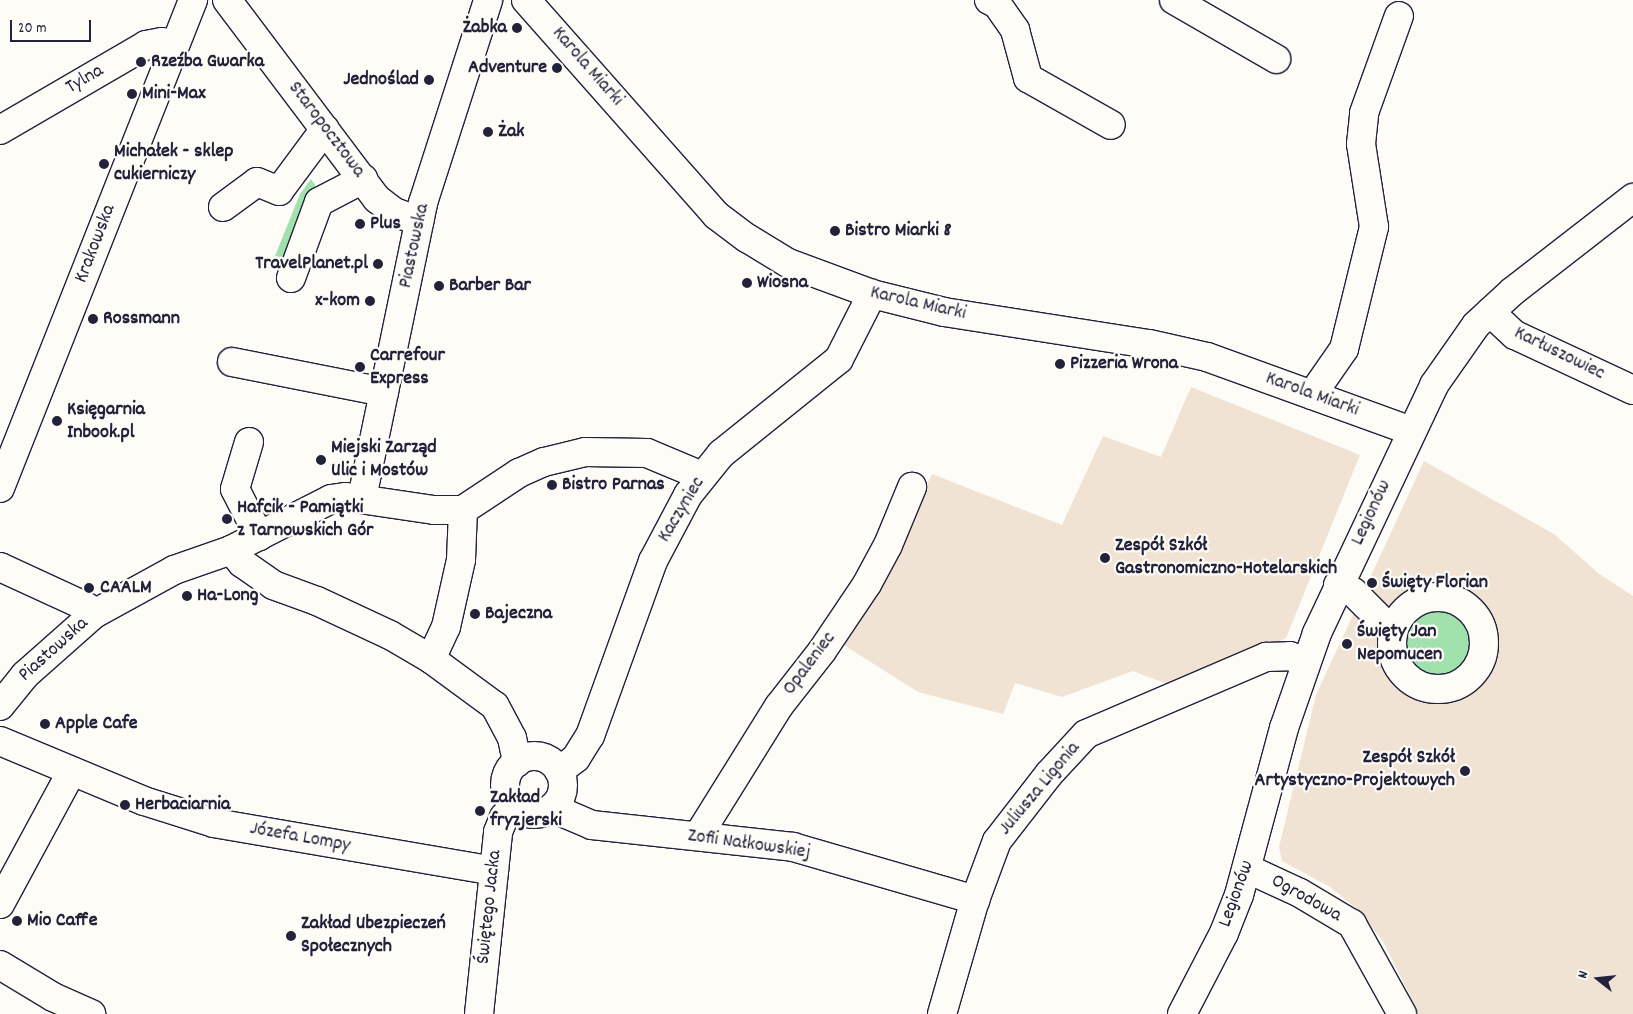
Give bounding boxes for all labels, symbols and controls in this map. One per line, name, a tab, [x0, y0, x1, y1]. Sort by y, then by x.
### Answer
scale bar	[12, 10, 94, 42]
place label: Żabka	[462, 16, 507, 40]
text: 20 m	[18, 18, 46, 40]
marker: Żabka	[511, 22, 523, 34]
street label: Karola Miarki	[546, 22, 628, 112]
place label: Rzeźba Gwarka	[151, 50, 264, 74]
marker: Rzeźba Gwarka	[135, 56, 147, 68]
place label: Adventure	[468, 56, 547, 80]
street label: Tylna	[62, 60, 108, 100]
marker: Adventure	[551, 62, 563, 74]
place label: Jednoślad	[343, 68, 419, 92]
marker: Jednoślad	[423, 74, 435, 86]
street label: Staropocztowa	[282, 77, 370, 183]
place label: Mini-Max	[142, 82, 206, 106]
marker: Mini-Max	[126, 88, 138, 100]
place label: Żak	[498, 120, 525, 144]
marker: Żak	[482, 126, 494, 138]
place label: Michałek - sklep cukierniczy	[114, 140, 233, 187]
marker: Michałek - sklep cukierniczy	[98, 158, 110, 170]
street label: Krakowska	[70, 201, 122, 287]
street label: Piastowska	[394, 202, 436, 290]
place label: Plus	[370, 212, 401, 236]
marker: Plus	[354, 218, 366, 230]
place label: Bistro Miarki 8	[845, 219, 951, 243]
marker: Bistro Miarki 8	[829, 225, 841, 237]
place label: TravelPlanet.pl	[255, 252, 368, 276]
marker: TravelPlanet.pl	[372, 258, 384, 270]
place label: Wiosna	[757, 271, 808, 295]
place label: Barber Bar	[449, 274, 531, 298]
marker: Wiosna	[741, 277, 753, 289]
marker: Barber Bar	[433, 280, 445, 292]
street label: Karola Miarki	[868, 281, 968, 327]
place label: x-kom	[315, 289, 360, 313]
marker: x-kom	[364, 295, 376, 307]
place label: Rossmann	[103, 307, 180, 331]
marker: Rossmann	[87, 313, 99, 325]
street label: Karłuszowiec	[1510, 322, 1608, 386]
place label: Carrefour Express	[370, 344, 445, 391]
place label: Pizzeria Wrona	[1070, 352, 1178, 376]
marker: Pizzeria Wrona	[1054, 358, 1066, 370]
marker: Carrefour Express	[354, 361, 366, 373]
street label: Karola Miarki	[1262, 367, 1362, 423]
place label: Księgarnia Inbook.pl	[67, 398, 145, 445]
marker: Księgarnia Inbook.pl	[51, 415, 63, 427]
place label: Miejski Zarząd Ulic i Mostów	[331, 436, 437, 483]
marker: Miejski Zarząd Ulic i Mostów	[315, 454, 327, 466]
place label: Bistro Parnas	[562, 473, 665, 497]
street label: Kaczyniec	[653, 473, 711, 547]
street label: Legionów	[1346, 477, 1398, 549]
marker: Bistro Parnas	[546, 479, 558, 491]
place label: Hafcik - Pamiątki z Tarnowskich Gór	[237, 496, 373, 543]
marker: Hafcik - Pamiątki z Tarnowskich Gór	[221, 513, 233, 525]
place label: Zespół Szkół Gastronomiczno-Hotelarskich	[1115, 534, 1337, 581]
marker: Zespół Szkół Gastronomiczno-Hotelarskich	[1099, 552, 1111, 564]
place label: Święty Florian	[1382, 571, 1488, 595]
place label: CAALM	[100, 576, 152, 600]
marker: Święty Florian	[1366, 577, 1378, 589]
marker: CAALM	[82, 581, 96, 595]
place label: Ha-Long	[197, 584, 259, 608]
marker: Ha-Long	[181, 590, 193, 602]
place label: Bajeczna	[485, 602, 552, 626]
marker: Bajeczna	[469, 608, 481, 620]
street label: Piastowska	[14, 612, 94, 688]
place label: Święty Jan Nepomucen	[1357, 621, 1442, 668]
street label: Opaleniec	[778, 627, 842, 701]
marker: Święty Jan Nepomucen	[1341, 638, 1353, 650]
place label: Apple Cafe	[55, 712, 138, 736]
marker: Apple Cafe	[39, 718, 51, 730]
street label: Juliusza Ligonia	[994, 737, 1086, 841]
place label: Zespół Szkół Artystyczno-Projektowych	[1255, 747, 1455, 794]
marker: Zespół Szkół Artystyczno-Projektowych	[1459, 765, 1471, 777]
place label: Zakład fryzjerski	[490, 787, 562, 834]
place label: Herbaciarnia	[135, 793, 230, 817]
marker: Herbaciarnia	[119, 799, 131, 811]
marker: Zakład fryzjerski	[474, 805, 486, 817]
street label: Józefa Lompy	[248, 817, 352, 859]
street label: Zofii Nałkowskiej	[686, 825, 812, 865]
street label: Świętego Jacka	[472, 849, 508, 965]
street label: Legionów	[1214, 857, 1260, 931]
street label: Ogrodowa	[1266, 870, 1346, 928]
place label: Mio Caffe	[27, 909, 97, 933]
place label: Zakład Ubezpieczeń Społecznych	[301, 912, 446, 959]
marker: Mio Caffe	[11, 915, 23, 927]
marker: Zakład Ubezpieczeń Społecznych	[285, 930, 297, 942]
north arrow	[1573, 954, 1623, 1004]
text: N	[1573, 969, 1594, 981]

